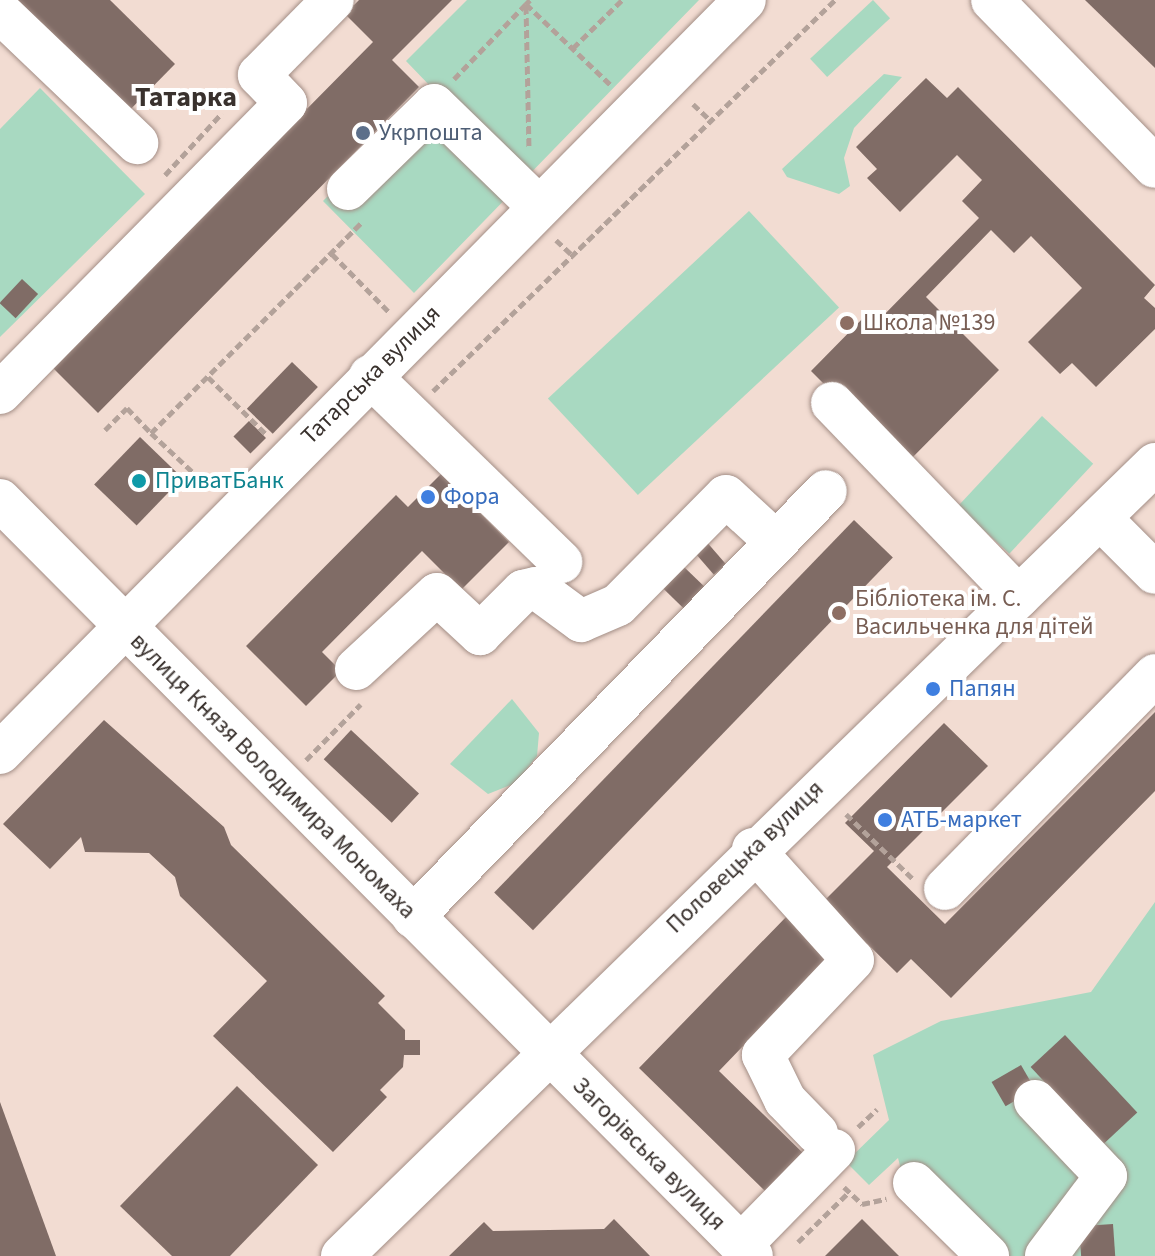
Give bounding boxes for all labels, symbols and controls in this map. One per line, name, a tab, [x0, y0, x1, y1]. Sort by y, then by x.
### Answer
district label: Татарка	[135, 80, 237, 114]
place label: Укрпошта	[379, 119, 483, 147]
marker: Укрпошта	[354, 124, 372, 142]
street label: Татарська вулиця	[295, 299, 447, 451]
place label: Школа №139	[863, 309, 995, 337]
marker: Школа №139	[838, 314, 856, 332]
place label: ПриватБанк	[155, 467, 284, 495]
marker: ПриватБанк	[130, 472, 148, 490]
place label: Фора	[444, 483, 500, 511]
marker: Фора	[419, 488, 437, 506]
place label: Бібліотека ім. С. Васильченка для дітей	[855, 585, 1094, 641]
marker: Бібліотека ім. С. Васильченка для дітей	[830, 604, 848, 622]
street label: вулиця Князя Володимира Мономаха	[124, 627, 422, 925]
place label: Папян	[949, 675, 1016, 703]
marker: Папян	[924, 680, 942, 698]
street label: Половецька вулиця	[660, 775, 830, 939]
place label: АТБ-маркет	[901, 806, 1022, 834]
marker: АТБ-маркет	[876, 811, 894, 829]
street label: Загорівська вулиця	[566, 1071, 732, 1237]

